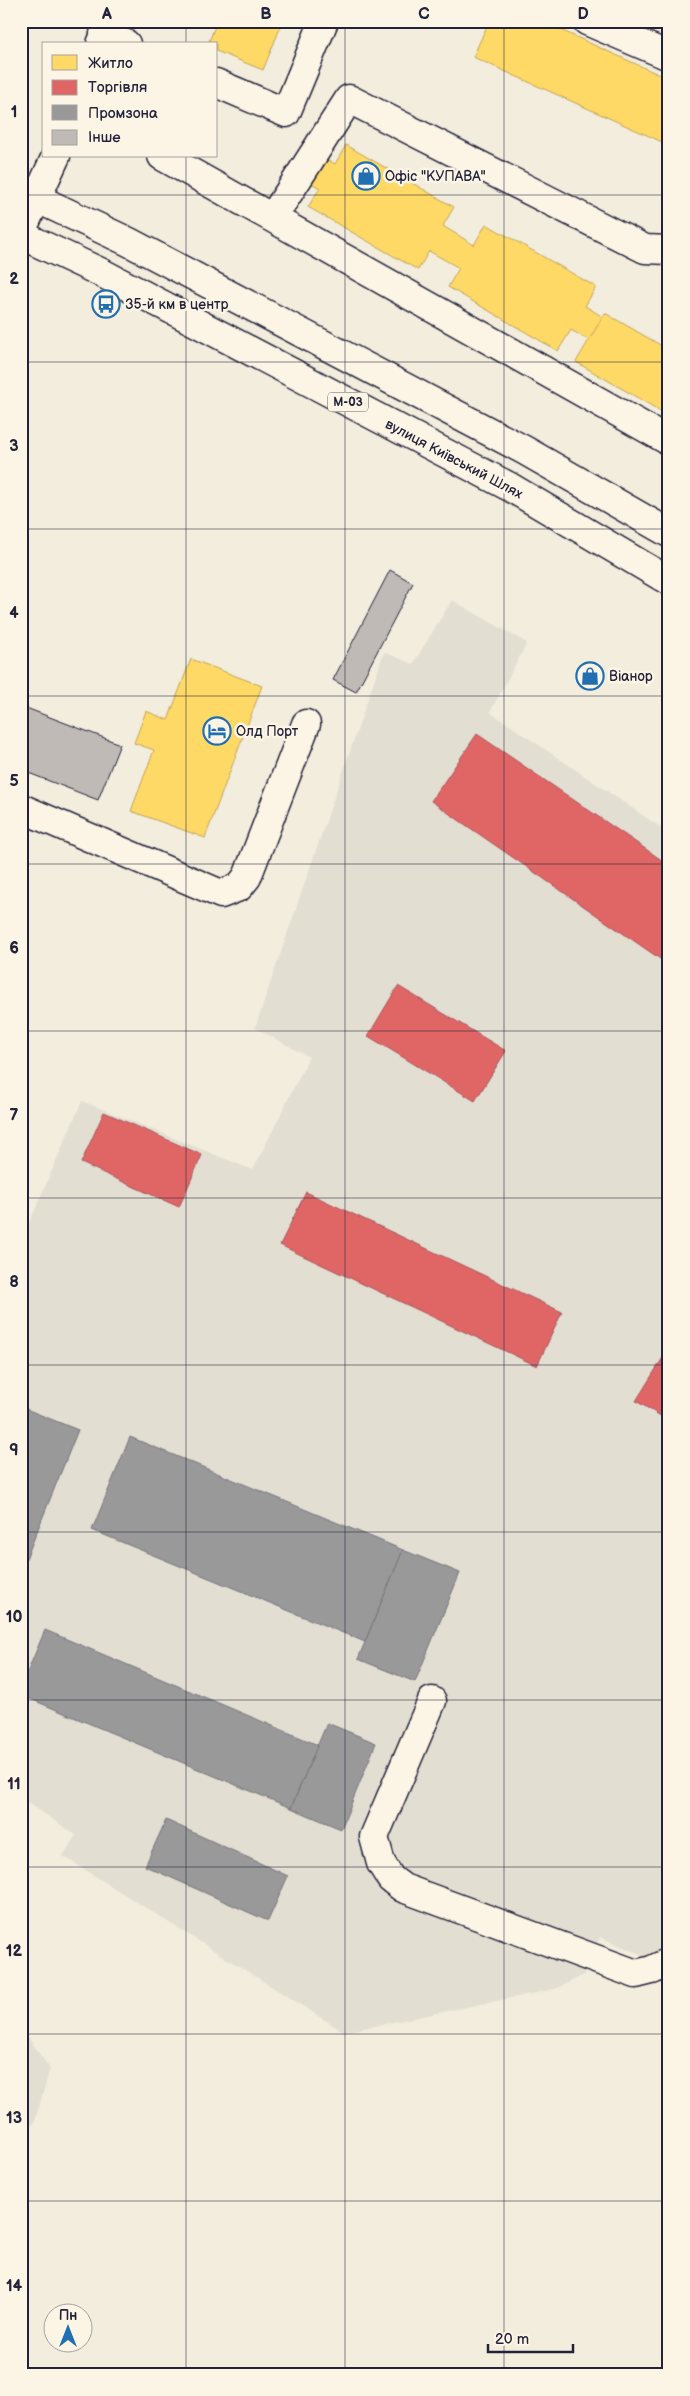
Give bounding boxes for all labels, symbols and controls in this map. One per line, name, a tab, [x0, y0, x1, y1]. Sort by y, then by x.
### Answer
text: A	[101, 5, 112, 24]
text: B	[260, 5, 272, 24]
text: C	[418, 5, 430, 24]
text: D	[577, 5, 589, 24]
legend	[42, 42, 218, 158]
text: Житло	[88, 54, 133, 73]
text: Торгівля	[88, 78, 147, 97]
text: 1	[11, 103, 17, 122]
text: Промзона	[88, 104, 158, 123]
text: Інше	[88, 128, 121, 147]
shop icon: Офіс "КУПАВА"	[351, 161, 381, 191]
place label: Офіс "КУПАВА"	[385, 168, 486, 185]
text: 2	[9, 270, 19, 289]
bus stop icon: 35-й км в центр	[91, 289, 121, 319]
place label: 35-й км в центр	[125, 296, 229, 313]
road number: М-03	[328, 392, 368, 412]
street label: вулиця Київський Шлях	[382, 416, 526, 503]
text: 3	[9, 437, 19, 456]
text: 4	[9, 604, 19, 623]
shop icon: Віанор	[575, 661, 605, 691]
place label: Віанор	[609, 668, 653, 685]
hotel icon: Олд Порт	[202, 716, 232, 746]
place label: Олд Порт	[236, 723, 299, 740]
text: 5	[9, 772, 19, 791]
text: 6	[9, 939, 19, 958]
text: 7	[10, 1106, 19, 1125]
text: 8	[9, 1273, 19, 1292]
text: 9	[9, 1441, 19, 1460]
text: 10	[6, 1608, 22, 1627]
text: 11	[7, 1775, 21, 1794]
text: 12	[6, 1942, 23, 1961]
text: 13	[6, 2109, 22, 2128]
text: 14	[6, 2277, 23, 2296]
north arrow	[42, 2304, 92, 2354]
text: Пн	[59, 2307, 77, 2324]
scale bar	[488, 2321, 572, 2353]
text: 20 m	[495, 2330, 529, 2349]

